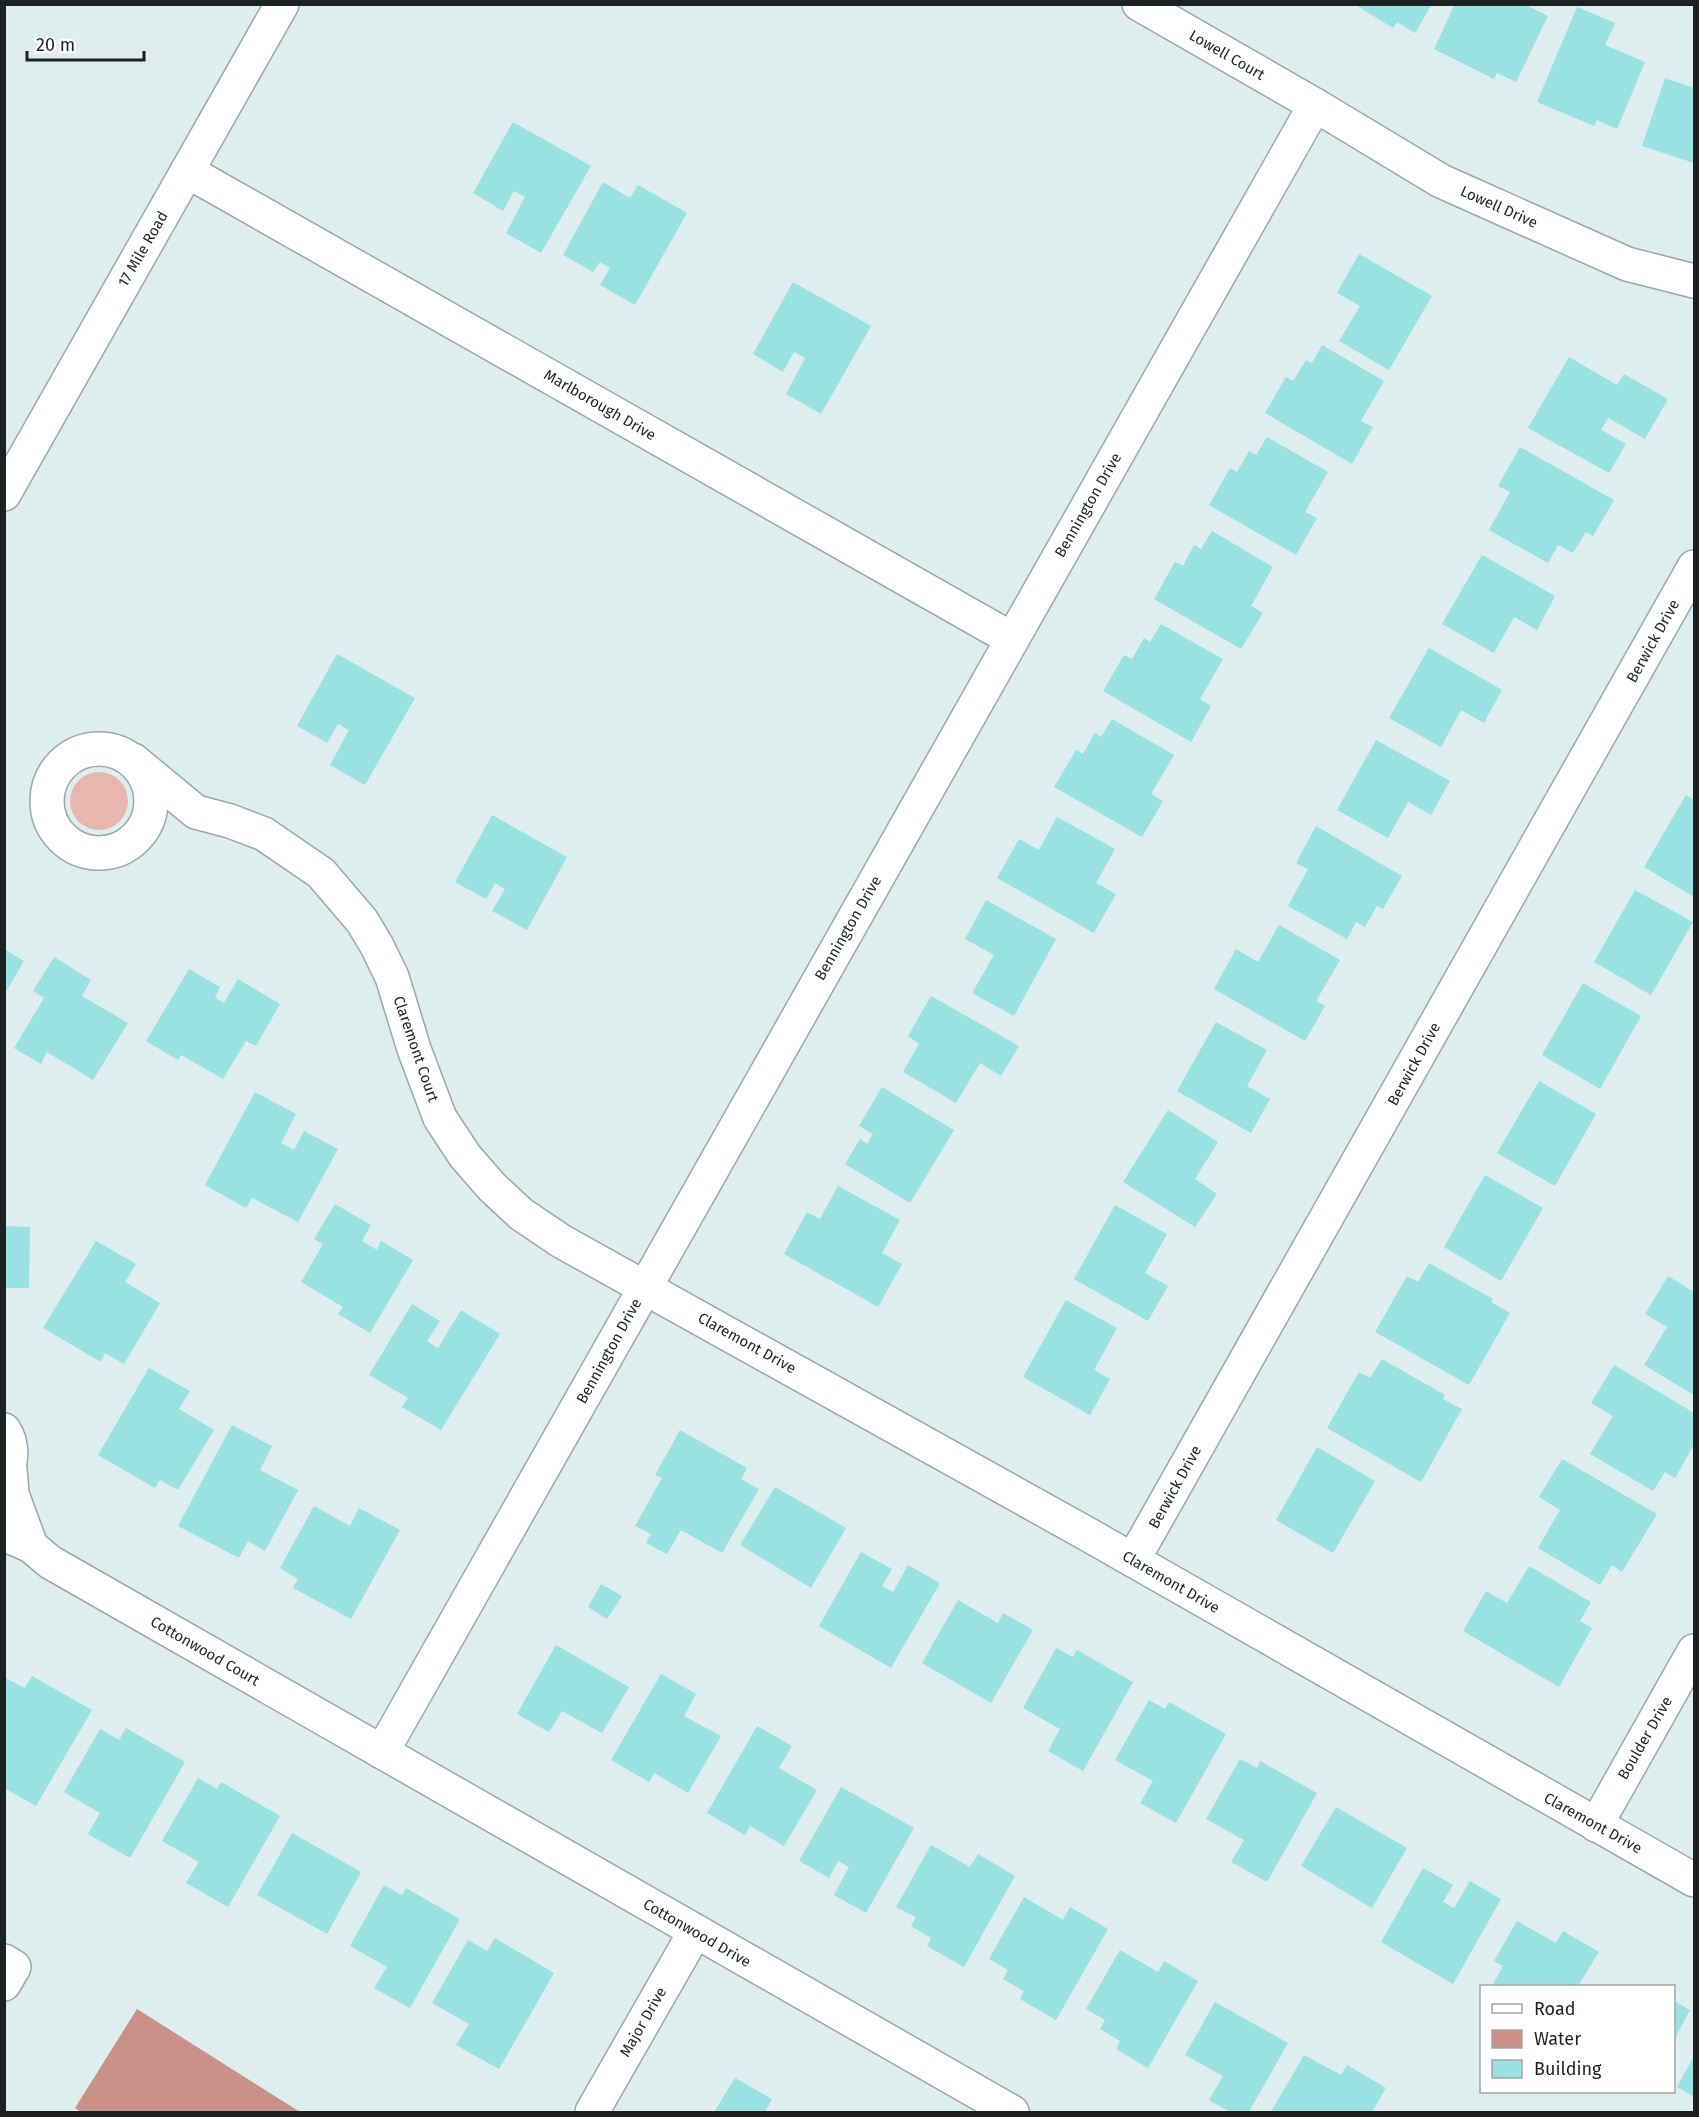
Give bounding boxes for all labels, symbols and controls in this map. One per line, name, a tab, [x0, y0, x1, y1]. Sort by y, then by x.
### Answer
scale bar	[27, 24, 144, 62]
street label: Lowell Court	[1186, 26, 1269, 84]
text: 20 m	[36, 34, 75, 56]
street label: Lowell Drive	[1458, 182, 1540, 232]
street label: 17 Mile Road	[114, 208, 172, 290]
street label: Marlborough Drive	[541, 366, 659, 444]
street label: Bennington Drive	[1051, 450, 1125, 560]
street label: Berwick Drive	[1623, 596, 1683, 686]
street label: Bennington Drive	[811, 873, 885, 983]
street label: Claremont Court	[389, 994, 443, 1105]
street label: Berwick Drive	[1384, 1019, 1444, 1109]
street label: Bennington Drive	[573, 1295, 645, 1407]
street label: Claremont Drive	[695, 1309, 799, 1377]
street label: Berwick Drive	[1145, 1442, 1205, 1532]
street label: Claremont Drive	[1119, 1547, 1223, 1617]
street label: Cottonwood Court	[147, 1612, 263, 1690]
street label: Boulder Drive	[1614, 1693, 1676, 1783]
street label: Claremont Drive	[1541, 1789, 1645, 1857]
street label: Cottonwood Drive	[640, 1895, 754, 1971]
street label: Major Drive	[616, 1984, 670, 2060]
legend	[1480, 1985, 1675, 2093]
text: Road	[1534, 1998, 1576, 2020]
text: Water	[1534, 2028, 1581, 2050]
text: Building	[1534, 2058, 1602, 2080]

